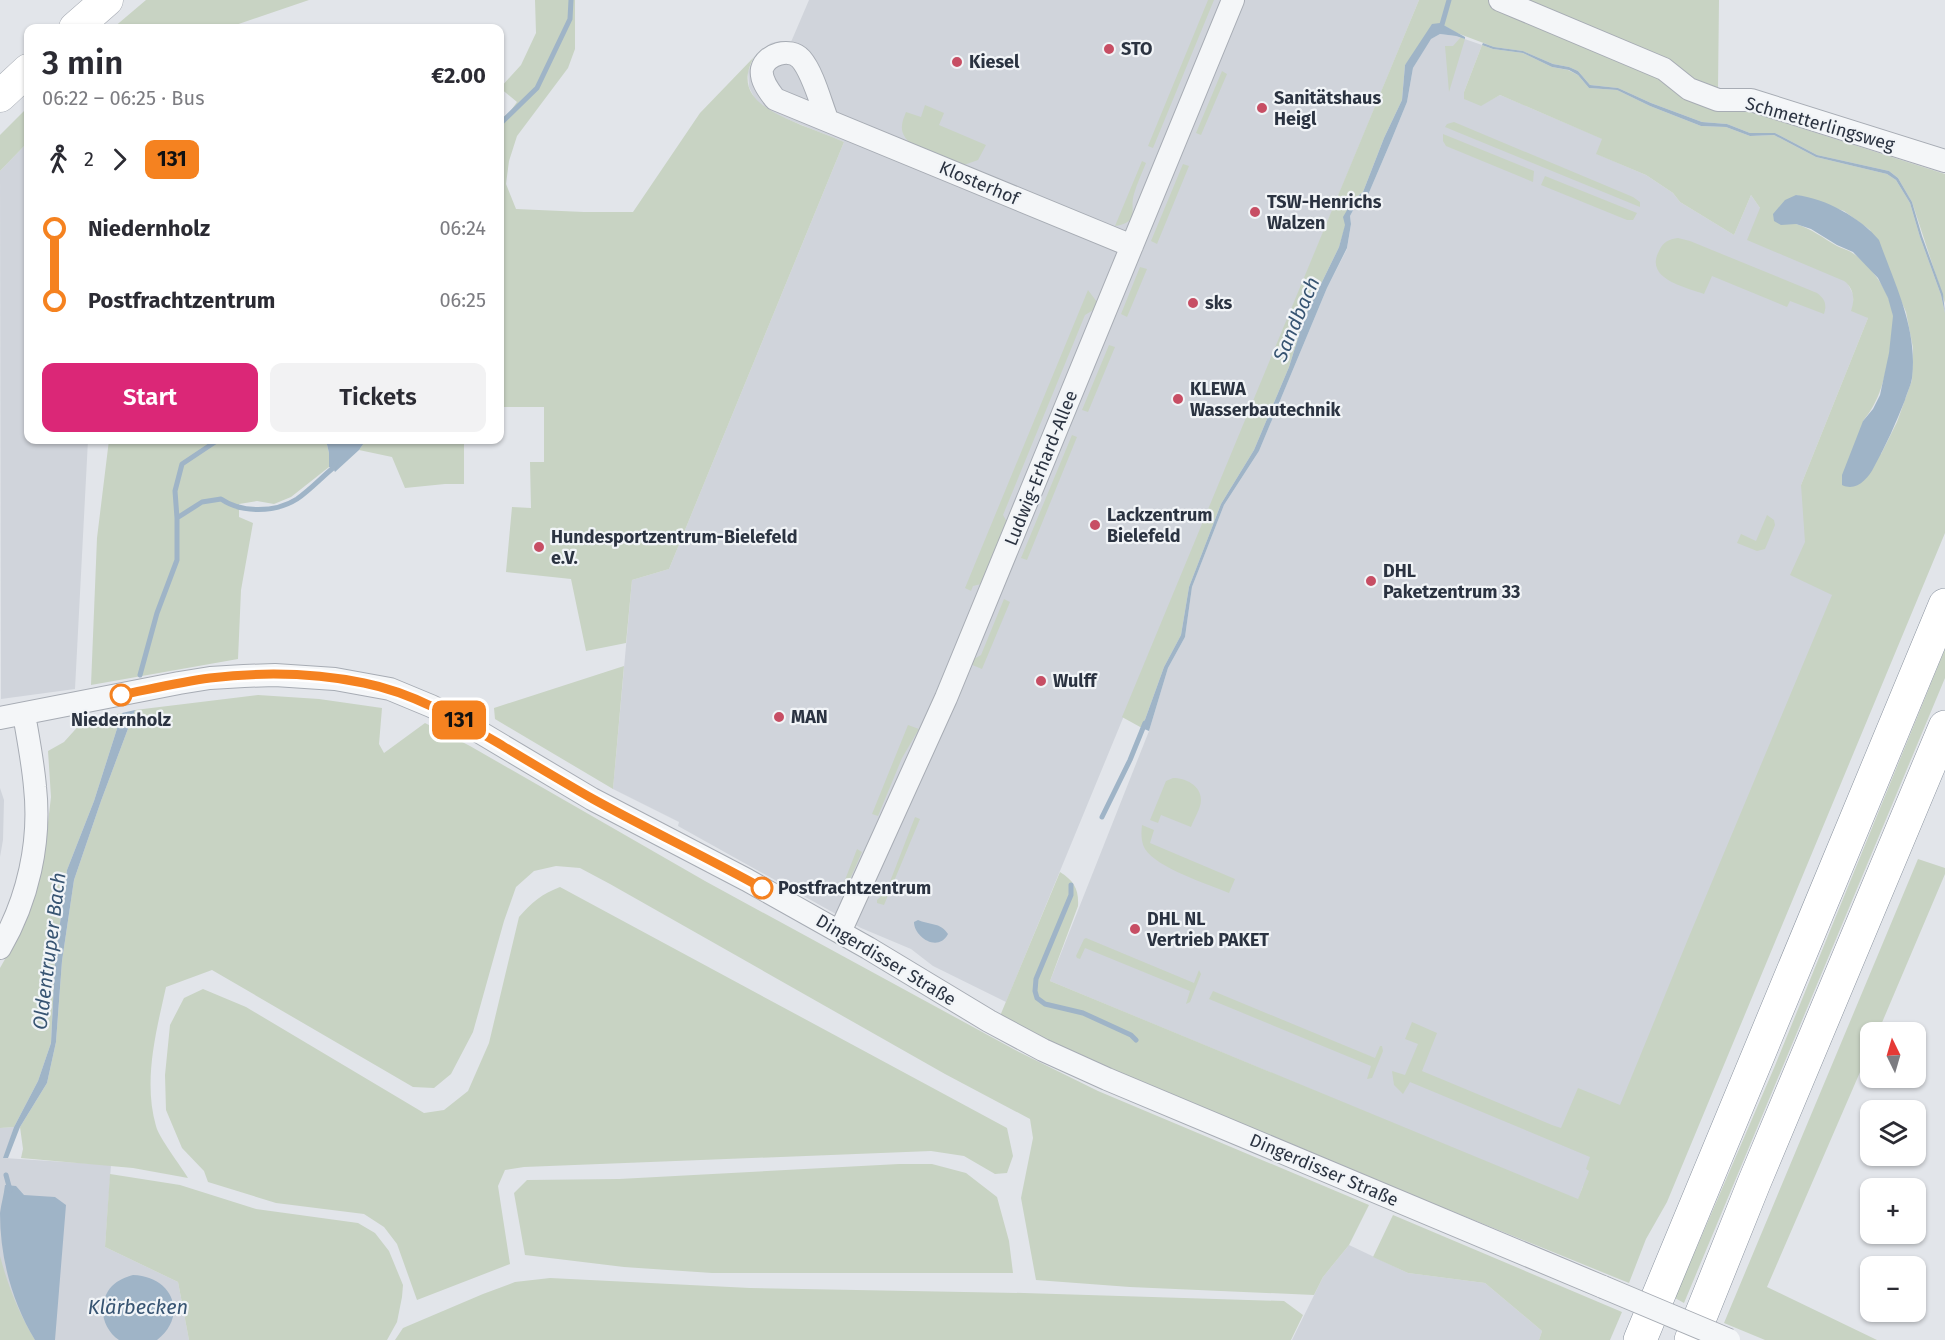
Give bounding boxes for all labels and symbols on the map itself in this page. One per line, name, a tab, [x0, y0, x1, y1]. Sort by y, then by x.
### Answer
place label: STO	[1121, 38, 1152, 60]
marker: STO	[1102, 42, 1116, 56]
place label: Kiesel	[969, 51, 1020, 73]
marker: Kiesel	[950, 55, 964, 69]
place label: Sanitätshaus Heigl	[1274, 87, 1381, 130]
street label: Schmetterlingsweg	[1743, 92, 1898, 156]
marker: Sanitätshaus Heigl	[1255, 101, 1269, 115]
street label: Klosterhof	[936, 156, 1024, 210]
place label: TSW-Henrichs Walzen	[1267, 191, 1382, 234]
marker: TSW-Henrichs Walzen	[1248, 205, 1262, 219]
water label: Sandbach	[1267, 273, 1325, 366]
place label: sks	[1205, 292, 1233, 314]
marker: sks	[1186, 296, 1200, 310]
place label: KLEWA Wasserbautechnik	[1190, 378, 1342, 421]
street label: Ludwig-Erhard-Allee	[1000, 387, 1082, 549]
marker: KLEWA Wasserbautechnik	[1171, 392, 1185, 406]
place label: Lackzentrum Bielefeld	[1107, 504, 1213, 547]
marker: Lackzentrum Bielefeld	[1088, 518, 1102, 532]
place label: Hundesportzentrum-Bielefeld e.V.	[551, 526, 797, 569]
marker: Hundesportzentrum-Bielefeld e.V.	[532, 540, 546, 554]
place label: DHL Paketzentrum 33	[1383, 560, 1520, 603]
marker: DHL Paketzentrum 33	[1364, 574, 1378, 588]
place label: Wulff	[1053, 670, 1098, 692]
marker: Wulff	[1034, 674, 1048, 688]
marker: Niedernholz	[110, 684, 132, 706]
line badge: 131	[424, 700, 494, 740]
place label: MAN	[791, 706, 828, 728]
place label: Niedernholz	[71, 709, 171, 731]
marker: MAN	[772, 710, 786, 724]
water label: Oldentruper Bach	[27, 871, 71, 1031]
marker: Postfrachtzentrum	[751, 877, 773, 899]
place label: Postfrachtzentrum	[778, 877, 931, 899]
place label: DHL NL Vertrieb PAKET	[1146, 908, 1269, 951]
street label: Dingerdisser Straße	[812, 910, 960, 1010]
marker: DHL NL Vertrieb PAKET	[1128, 922, 1142, 936]
north arrow	[1860, 1022, 1926, 1088]
street label: Dingerdisser Straße	[1246, 1129, 1402, 1211]
water label: Klärbecken	[88, 1295, 188, 1319]

